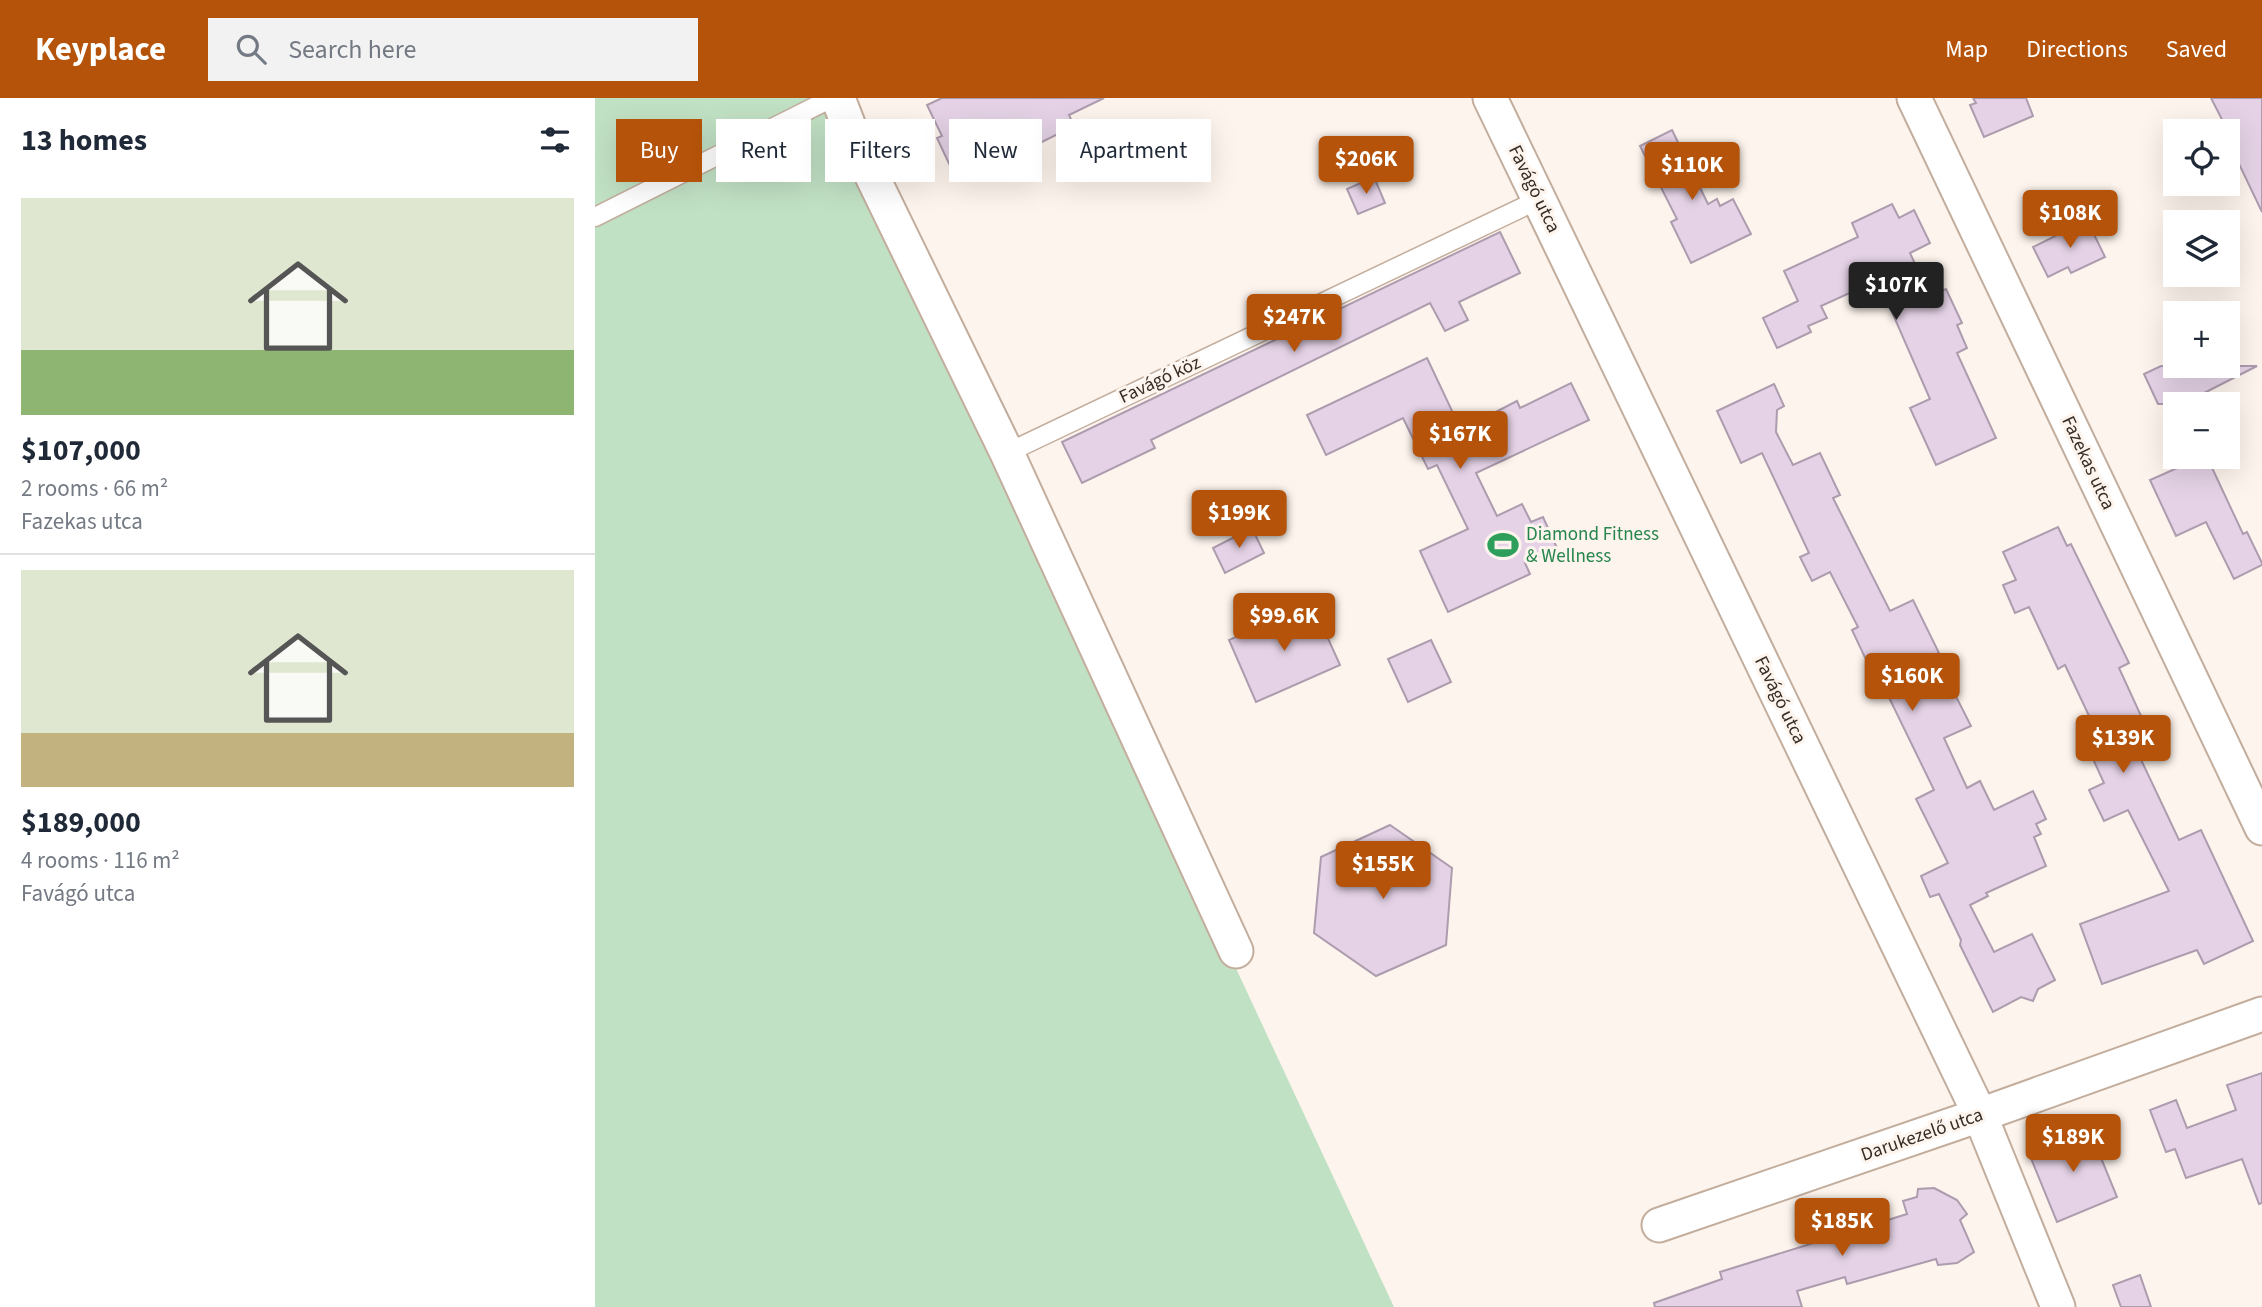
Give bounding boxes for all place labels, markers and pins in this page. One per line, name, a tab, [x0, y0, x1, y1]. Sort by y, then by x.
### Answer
pin: $206K	[1317, 136, 1415, 196]
pin: $110K	[1643, 142, 1741, 202]
pin: $108K	[2021, 190, 2119, 250]
pin: $107K	[1847, 262, 1945, 322]
pin: $247K	[1245, 294, 1343, 354]
pin: $167K	[1411, 412, 1509, 471]
pin: $199K	[1190, 490, 1288, 550]
place label: Diamond Fitness & Wellness	[1526, 521, 1659, 570]
sports icon: Diamond Fitness & Wellness	[1486, 528, 1520, 562]
pin: $99.6K	[1227, 594, 1341, 653]
pin: $160K	[1863, 654, 1961, 713]
pin: $139K	[2074, 716, 2172, 775]
pin: $155K	[1334, 842, 1432, 901]
pin: $189K	[2024, 1114, 2122, 1174]
pin: $185K	[1793, 1198, 1891, 1258]

